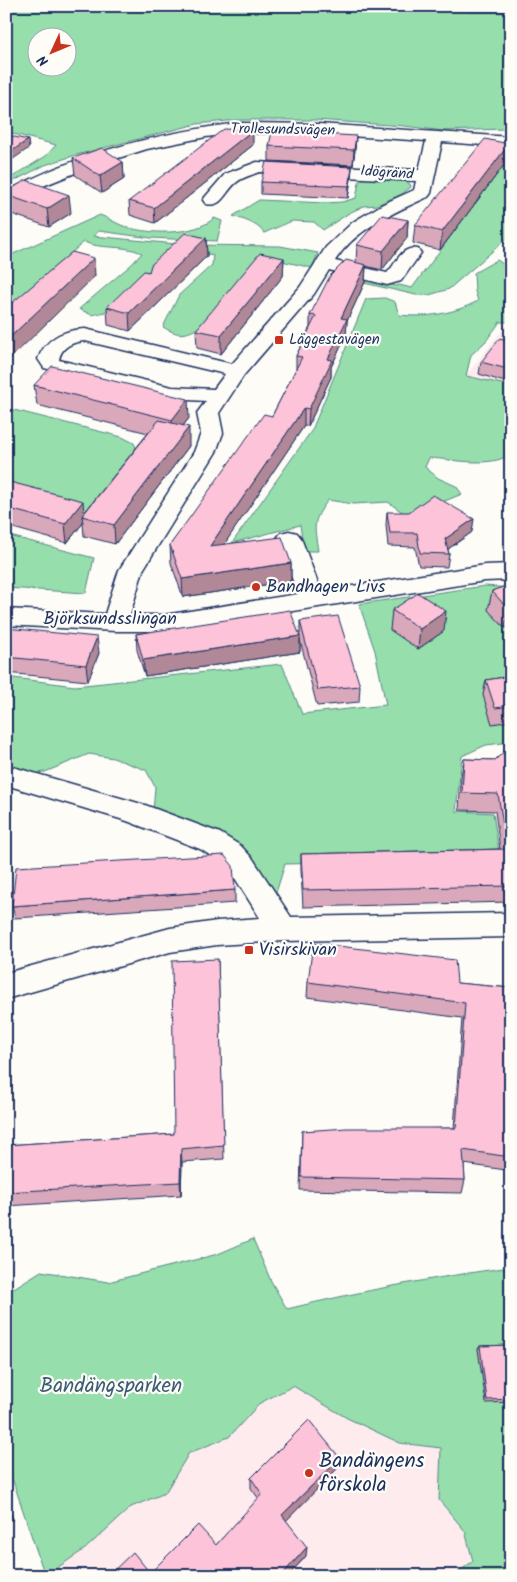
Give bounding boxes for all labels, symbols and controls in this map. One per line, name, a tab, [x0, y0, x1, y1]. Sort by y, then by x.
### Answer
north arrow	[28, 28, 78, 78]
text: N	[32, 49, 54, 71]
street label: Trollesundsvägen	[230, 117, 336, 143]
street label: Idögränd	[359, 159, 415, 187]
place label: Läggestavägen	[289, 328, 380, 352]
marker: Läggestavägen	[273, 334, 285, 346]
place label: Bandhagen Livs	[266, 573, 386, 602]
marker: Bandhagen Livs	[250, 581, 262, 593]
street label: Björksundsslingan	[43, 605, 177, 634]
place label: Visirskivan	[259, 936, 337, 965]
marker: Visirskivan	[243, 944, 255, 956]
park label: Bandängsparken	[40, 1370, 182, 1403]
place label: Bandängens förskola	[319, 1445, 425, 1502]
marker: Bandängens förskola	[303, 1467, 315, 1479]

